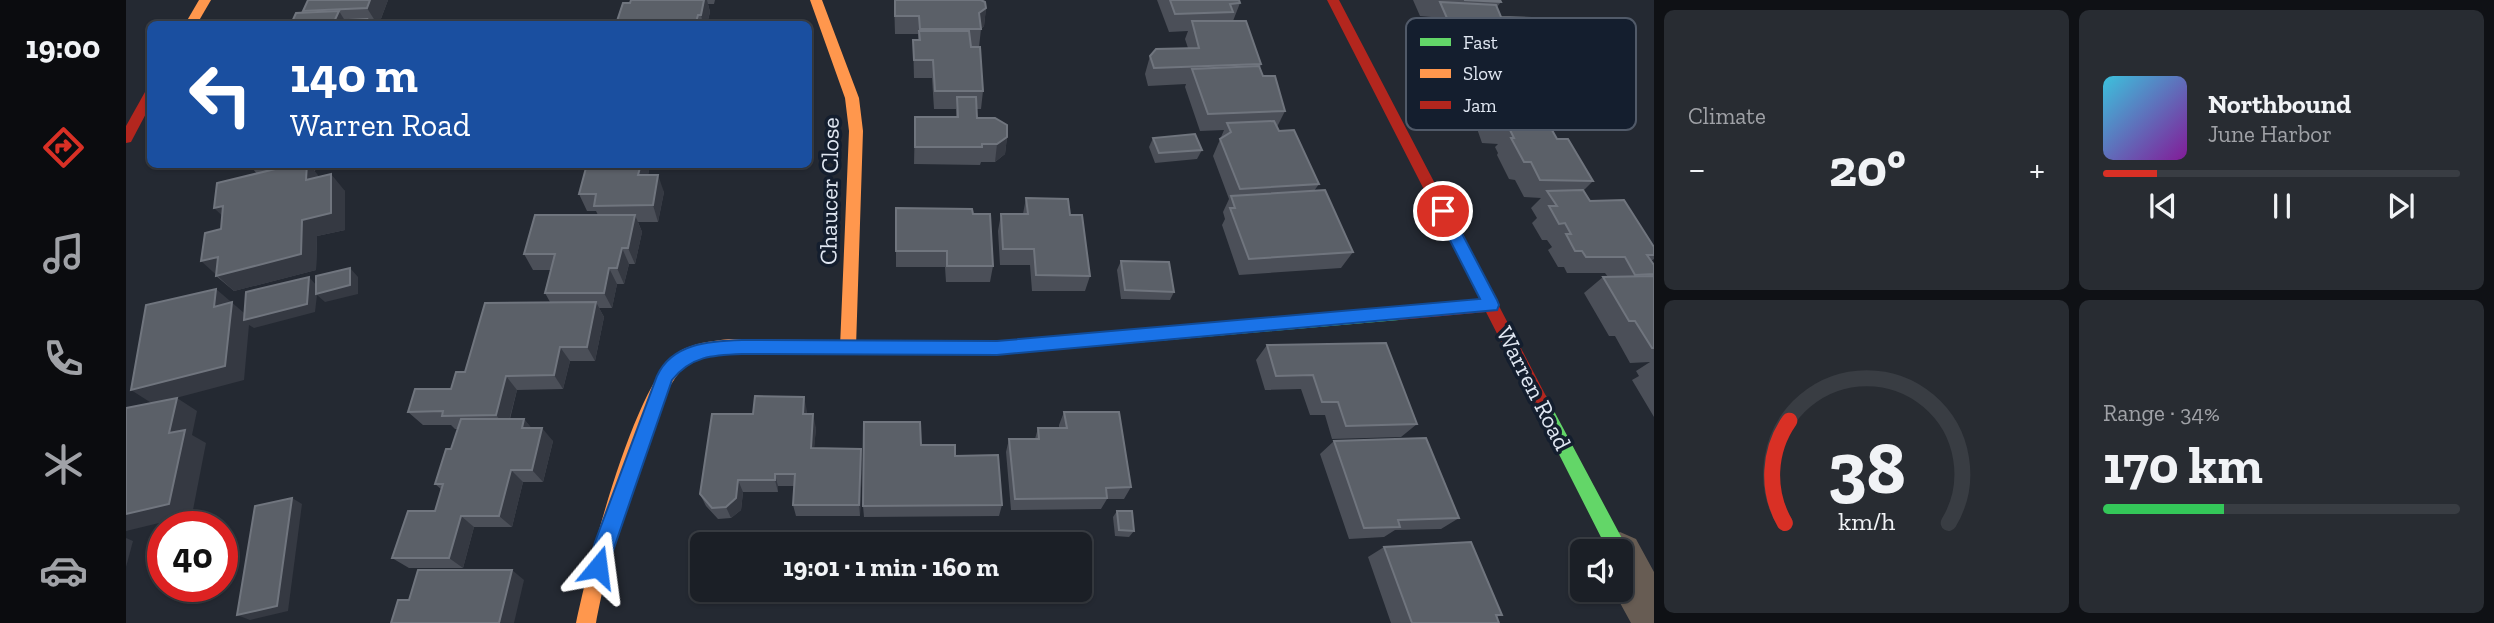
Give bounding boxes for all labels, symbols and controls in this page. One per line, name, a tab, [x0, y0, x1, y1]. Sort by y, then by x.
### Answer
legend	[1406, 18, 1636, 130]
text: 19:00	[26, 28, 100, 66]
text: Fast	[1463, 31, 1498, 54]
text: 140 m	[290, 46, 418, 105]
icon: left	[175, 49, 266, 140]
text: Slow	[1463, 62, 1503, 85]
text: Northbound	[2208, 88, 2351, 120]
text: Jam	[1463, 94, 1497, 117]
text: Climate	[1688, 102, 1766, 130]
text: Warren Road	[290, 106, 470, 144]
street label: Chaucer Close	[813, 117, 845, 265]
text: June Harbor	[2208, 120, 2332, 148]
icon: directions	[39, 123, 88, 172]
text: 20°	[1829, 137, 1906, 199]
text: −	[1688, 146, 1706, 192]
text: +	[2029, 146, 2045, 192]
pin	[1413, 181, 1473, 241]
icon: previous	[2144, 187, 2182, 225]
icon: pause	[2263, 187, 2301, 225]
icon: next	[2382, 187, 2420, 225]
icon: arrive	[1424, 192, 1462, 230]
icon: music	[39, 229, 88, 278]
street label: Warren Road	[1490, 321, 1578, 455]
icon: phone	[39, 334, 88, 383]
text: Range · 34%	[2103, 399, 2220, 427]
text: 38	[1827, 424, 1906, 512]
text: 170 km	[2103, 434, 2263, 496]
icon: climate	[39, 440, 88, 489]
text: km/h	[1838, 505, 1895, 535]
speed limit sign: 40	[147, 511, 238, 602]
position arrow	[561, 530, 635, 604]
map controls	[1570, 539, 1633, 602]
button: sound	[1570, 539, 1633, 602]
icon: car	[39, 546, 88, 595]
text: 19:01 · 1 min · 160 m	[783, 551, 999, 583]

